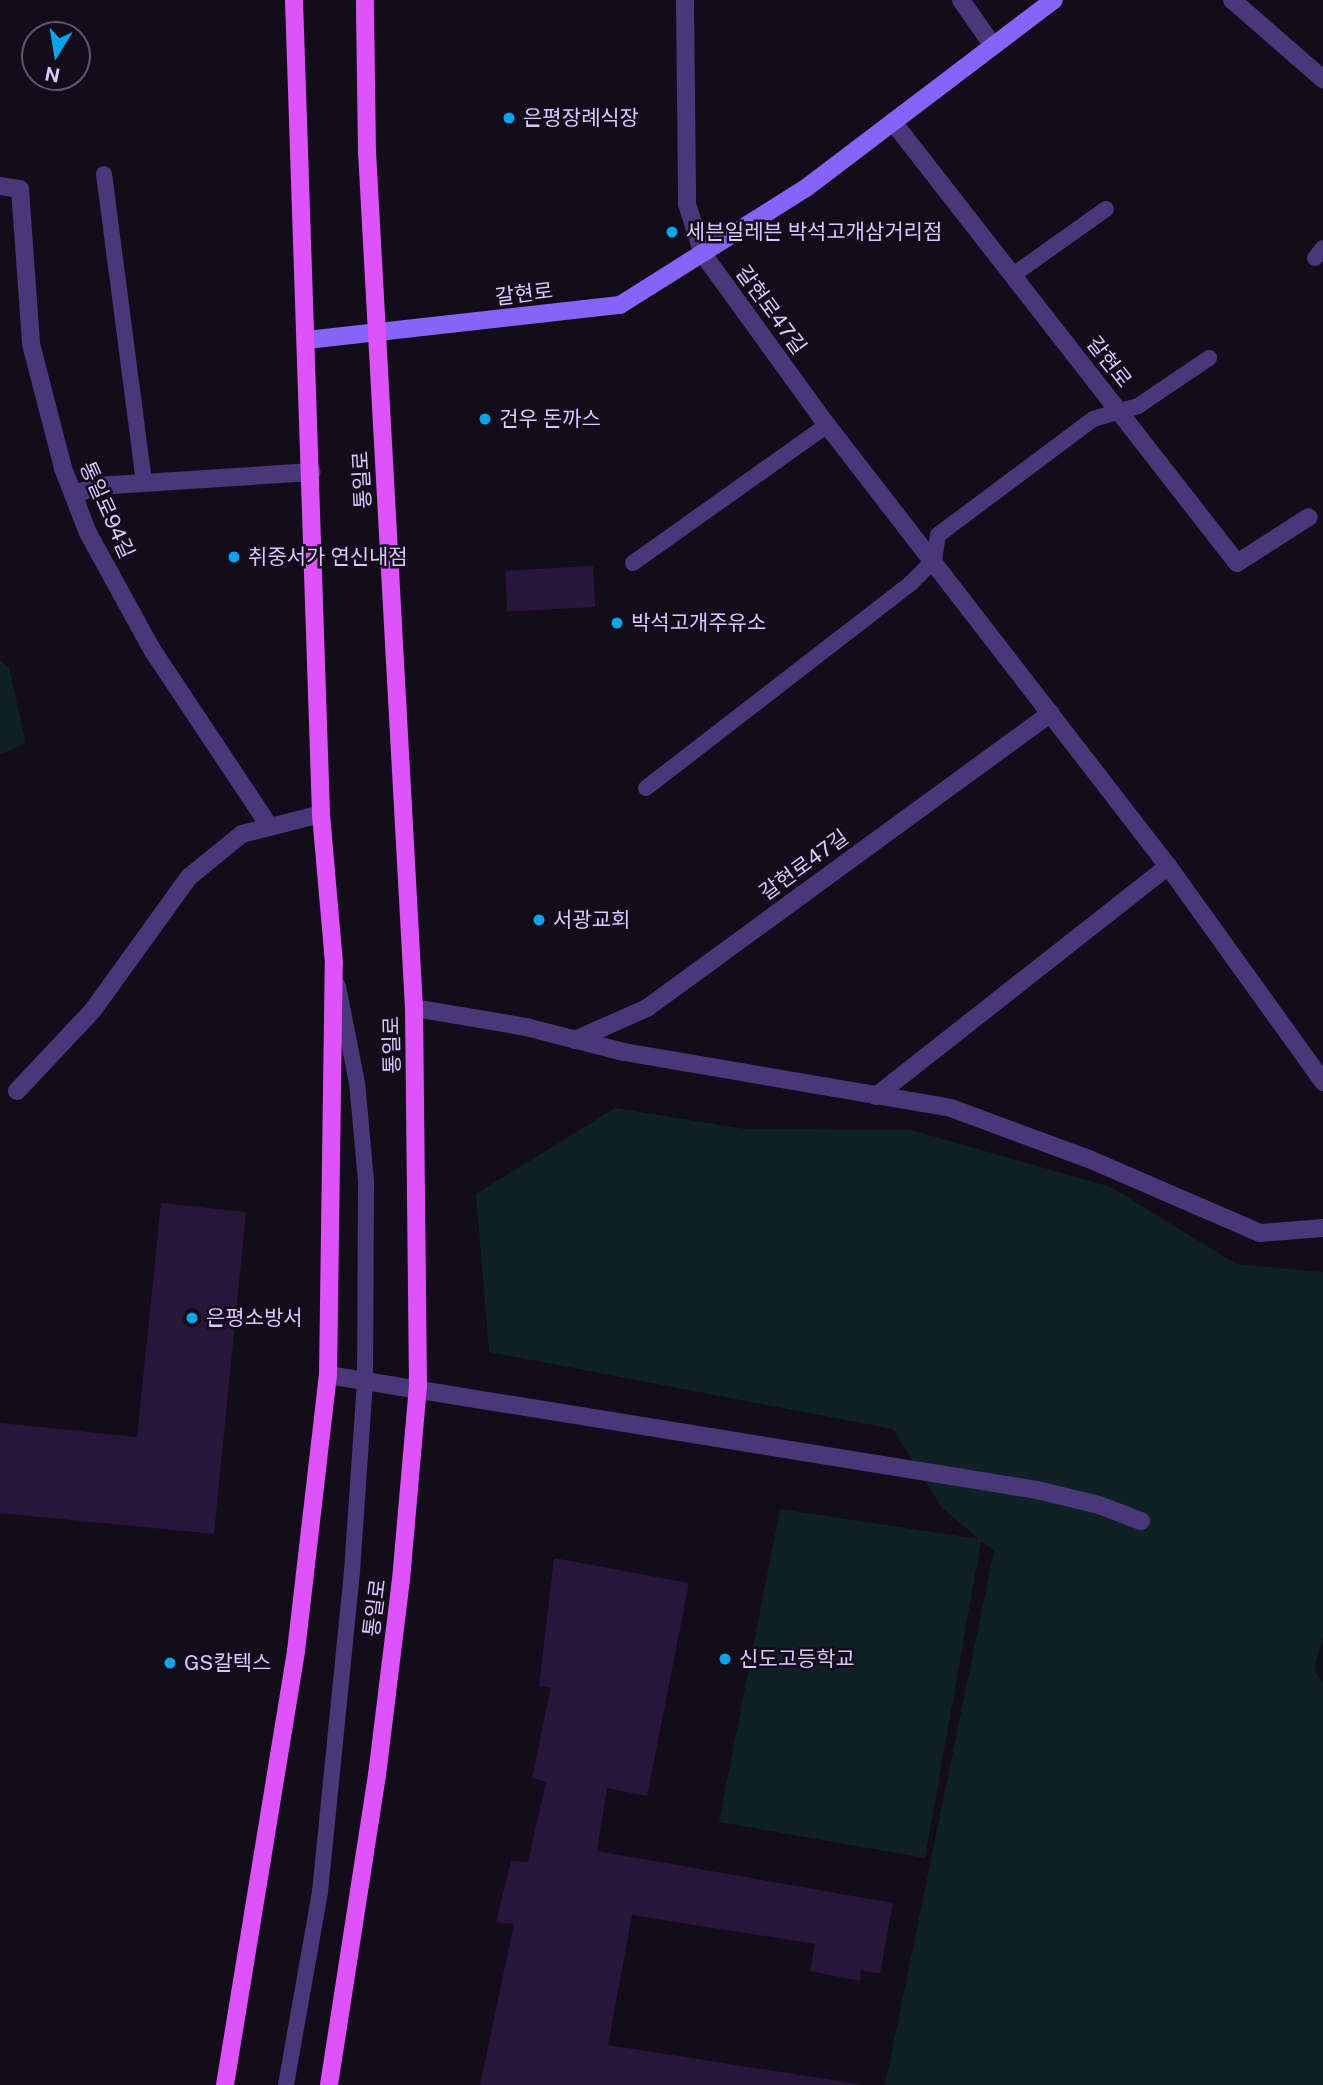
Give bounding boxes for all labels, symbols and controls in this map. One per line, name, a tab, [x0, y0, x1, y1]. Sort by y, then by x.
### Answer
north arrow	[21, 21, 91, 91]
text: N	[43, 62, 62, 87]
place label: 은평장례식장	[523, 105, 639, 131]
marker: 은평장례식장	[501, 110, 517, 126]
place label: 세븐일레븐 박석고개삼거리점	[686, 219, 942, 245]
marker: 세븐일레븐 박석고개삼거리점	[664, 224, 680, 240]
street label: 갈현로47길	[731, 261, 811, 359]
street label: 갈현로	[494, 278, 554, 310]
street label: 갈현로	[1081, 331, 1137, 393]
place label: 건우 돈까스	[499, 406, 601, 432]
marker: 건우 돈까스	[477, 411, 493, 427]
street label: 통일로	[348, 450, 376, 510]
street label: 통일로94길	[74, 458, 140, 562]
place label: 취중서가 연신내점	[248, 544, 408, 570]
marker: 취중서가 연신내점	[226, 549, 242, 565]
place label: 박석고개주유소	[631, 610, 766, 636]
marker: 박석고개주유소	[609, 615, 625, 631]
street label: 갈현로47길	[755, 825, 853, 905]
place label: 서광교회	[553, 907, 630, 933]
marker: 서광교회	[531, 912, 547, 928]
street label: 통일로	[379, 1016, 405, 1074]
place label: 은평소방서	[206, 1305, 303, 1331]
marker: 은평소방서	[184, 1310, 200, 1326]
street label: 통일로	[359, 1578, 391, 1638]
place label: 신도고등학교	[739, 1646, 855, 1672]
place label: GS칼텍스	[184, 1650, 271, 1676]
marker: 신도고등학교	[717, 1651, 733, 1667]
marker: GS칼텍스	[162, 1655, 178, 1671]

